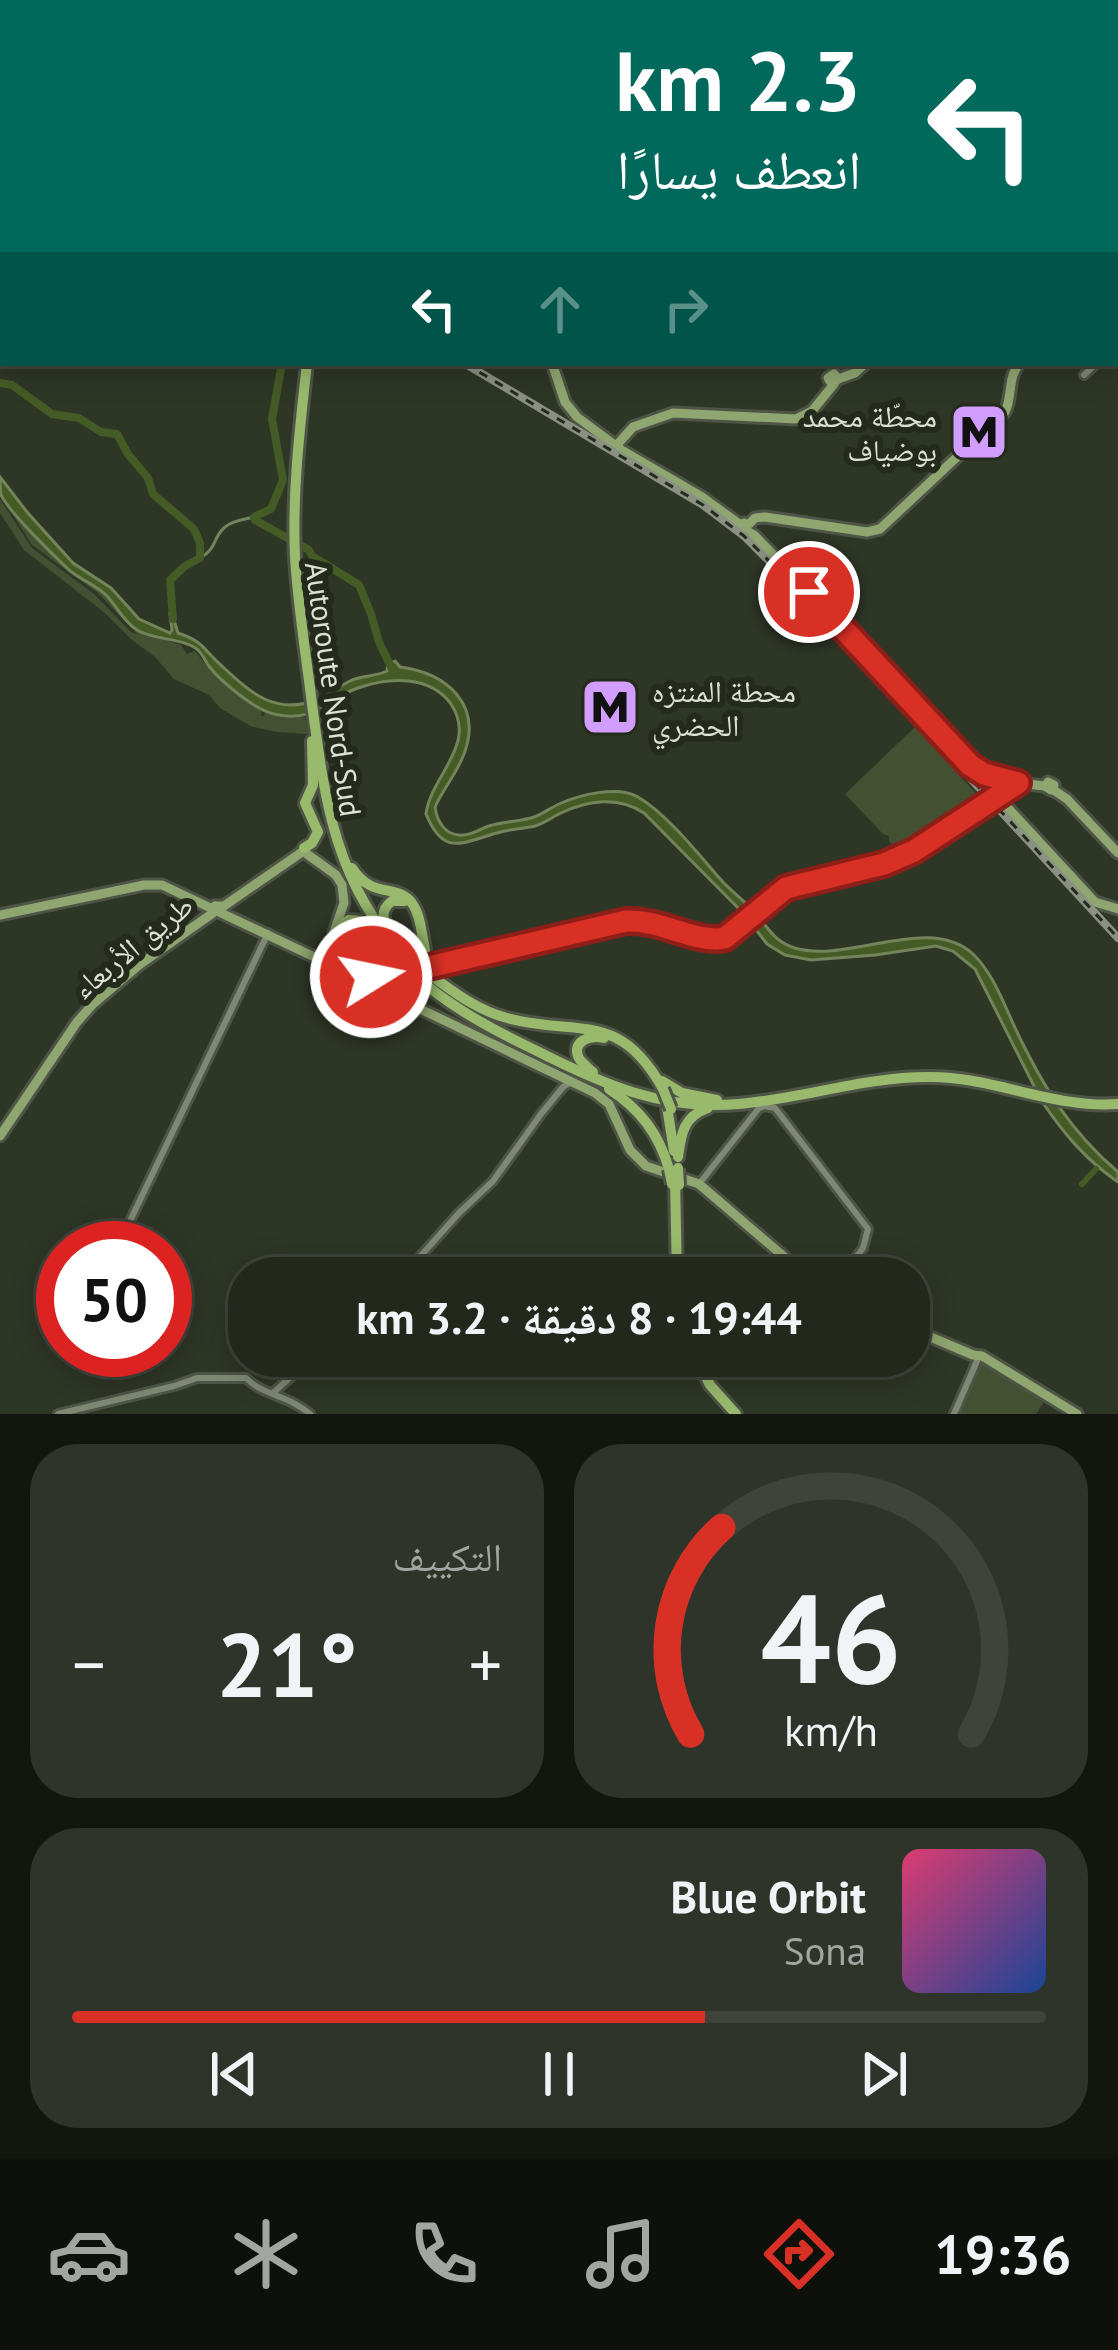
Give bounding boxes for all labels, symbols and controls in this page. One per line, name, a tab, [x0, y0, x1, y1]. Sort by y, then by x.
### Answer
text: 2.3 km	[615, 25, 861, 134]
icon: left	[903, 48, 1059, 204]
text: انعطف يسارًا	[617, 134, 861, 204]
icon: left	[401, 276, 467, 342]
icon: ahead	[527, 276, 593, 342]
icon: right	[653, 276, 719, 342]
place label: محطّة محمد بوضياف	[803, 396, 937, 469]
metro station icon: محطّة محمد بوضياف	[948, 401, 1010, 463]
pin	[758, 541, 860, 643]
street label: Autoroute Nord-Sud	[297, 559, 371, 819]
icon: arrive	[776, 559, 842, 625]
place label: محطة المنتزه الحضري	[652, 671, 796, 749]
metro station icon: محطة المنتزه الحضري	[579, 676, 641, 738]
street label: طريق الأربعاء	[63, 885, 201, 1007]
position arrow	[308, 914, 434, 1040]
speed limit sign: 50	[36, 1221, 192, 1377]
text: 19:44 · 8 دقيقة · 3.2 km	[356, 1288, 802, 1346]
text: التكييف	[393, 1531, 502, 1582]
text: 46	[760, 1556, 902, 1717]
text: 21°	[216, 1605, 358, 1722]
text: −	[72, 1621, 105, 1706]
text: +	[469, 1621, 502, 1706]
text: km/h	[784, 1702, 878, 1758]
text: Blue Orbit	[670, 1867, 866, 1925]
text: Sona	[784, 1925, 866, 1976]
icon: previous	[201, 2041, 267, 2107]
icon: pause	[526, 2041, 592, 2107]
icon: next	[851, 2041, 917, 2107]
icon: car	[47, 2212, 131, 2296]
icon: climate	[224, 2212, 308, 2296]
icon: phone	[402, 2212, 486, 2296]
icon: music	[579, 2212, 663, 2296]
icon: directions	[757, 2212, 841, 2296]
text: 19:36	[934, 2219, 1071, 2289]

